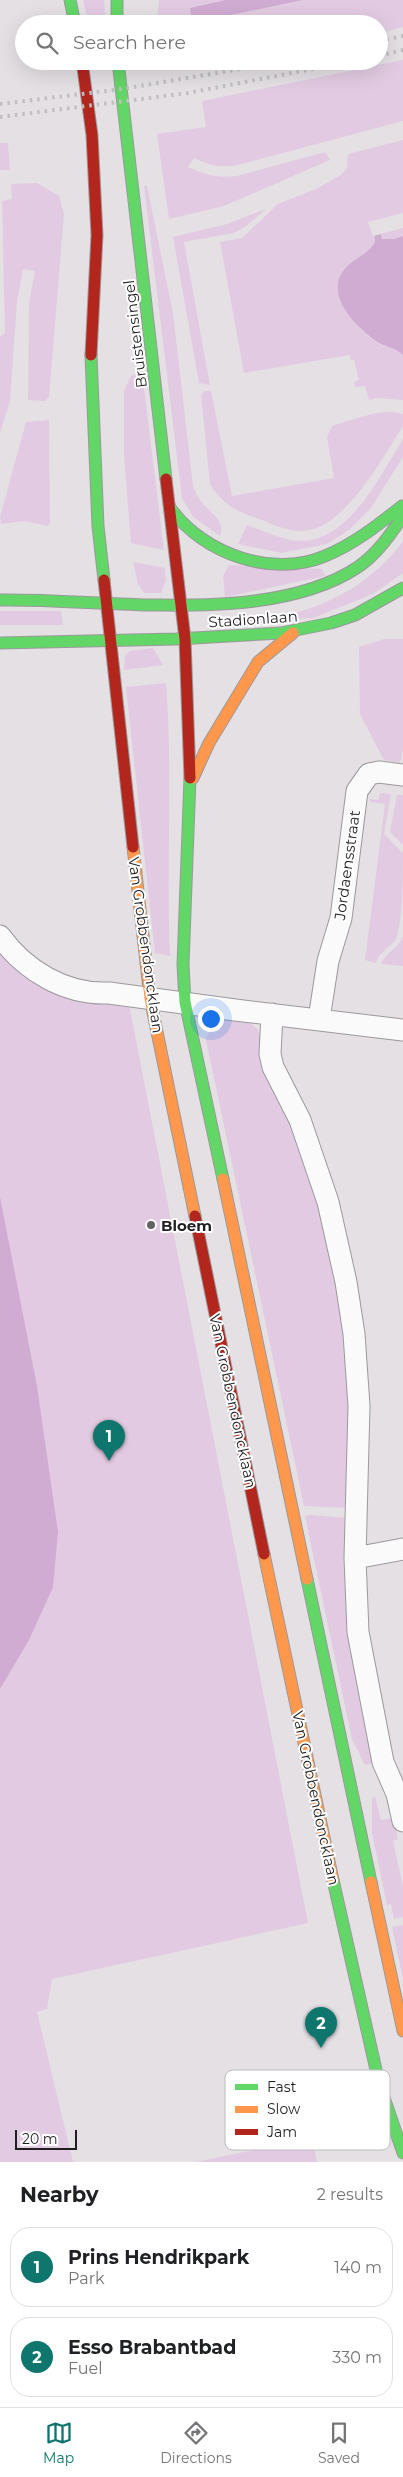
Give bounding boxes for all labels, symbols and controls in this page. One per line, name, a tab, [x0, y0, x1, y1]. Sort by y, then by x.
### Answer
search box	[15, 15, 388, 70]
icon: search	[33, 29, 61, 57]
text: Search here	[73, 31, 186, 54]
street label: Bruistensingel	[119, 279, 151, 389]
street label: Stadionlaan	[208, 606, 298, 632]
street label: Jordaensstraat	[330, 809, 364, 922]
street label: Van Grobbendoncklaan	[124, 856, 168, 1034]
your location	[198, 1006, 224, 1032]
place label: Bloem	[161, 1216, 212, 1235]
marker: Bloem	[145, 1219, 157, 1231]
street label: Van Grobbendoncklaan	[205, 1312, 261, 1490]
pin: 1	[93, 1420, 125, 1461]
street label: Van Grobbendoncklaan	[288, 1709, 344, 1887]
pin: 2	[305, 2007, 337, 2048]
legend	[225, 2070, 390, 2150]
text: Fast	[267, 2078, 297, 2096]
text: Slow	[267, 2100, 301, 2118]
text: Jam	[266, 2123, 297, 2141]
scale bar	[15, 2127, 78, 2150]
text: 20 m	[22, 2130, 58, 2148]
text: Nearby	[20, 2182, 99, 2207]
text: 2 results	[317, 2185, 383, 2204]
text: Prins Hendrikpark	[68, 2246, 249, 2269]
text: 1	[34, 2258, 40, 2277]
text: 140 m	[334, 2258, 382, 2277]
text: Park	[68, 2269, 105, 2288]
text: Esso Brabantbad	[68, 2336, 236, 2359]
text: 2	[32, 2348, 42, 2367]
text: 330 m	[332, 2348, 382, 2367]
text: Fuel	[68, 2359, 103, 2378]
tab: Map	[43, 2419, 74, 2467]
tab: Directions	[160, 2419, 232, 2467]
tab: Saved	[318, 2419, 360, 2467]

